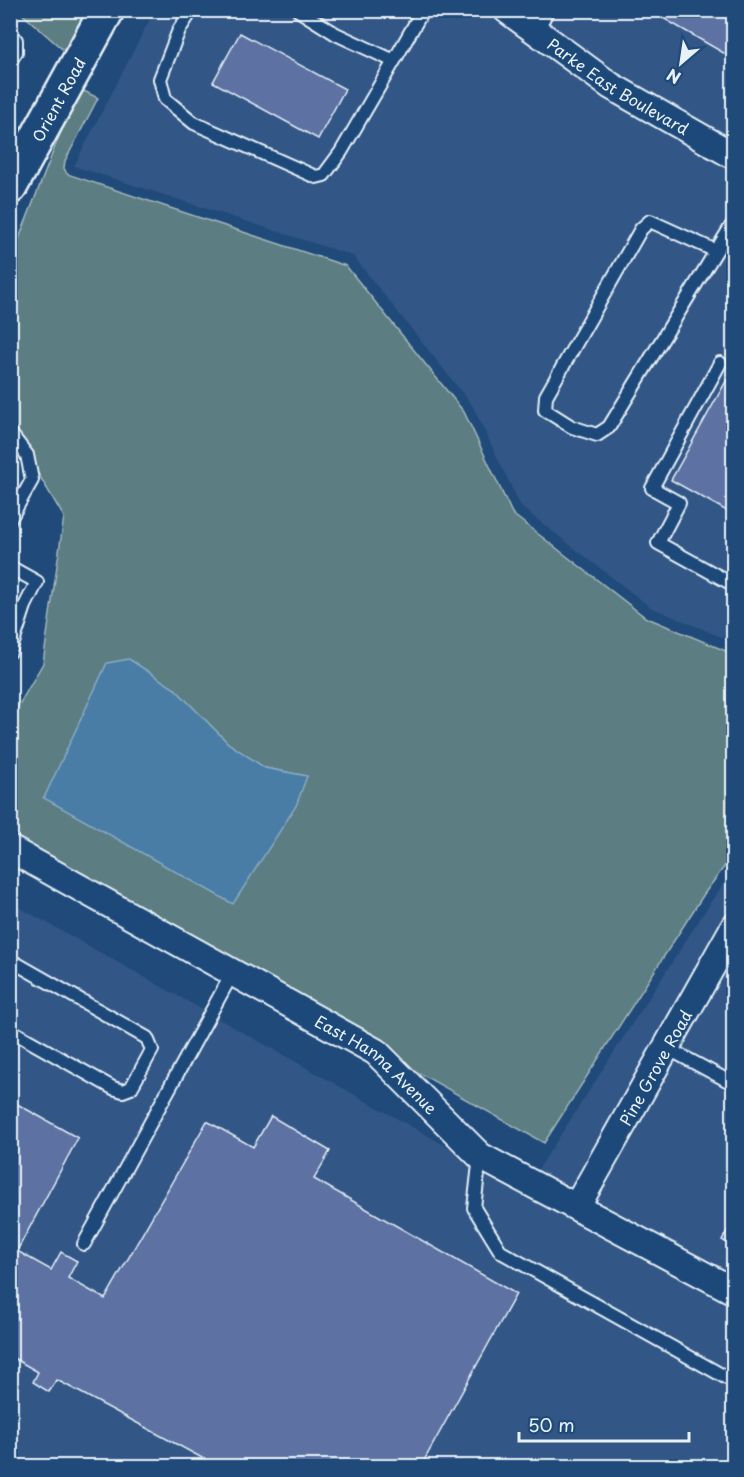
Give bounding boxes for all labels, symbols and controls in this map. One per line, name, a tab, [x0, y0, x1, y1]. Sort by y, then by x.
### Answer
street label: Parke East Boulevard	[543, 32, 694, 140]
north arrow	[651, 33, 711, 93]
street label: Orient Road	[25, 53, 91, 146]
text: N	[662, 63, 685, 91]
street label: Pine Grove Road	[613, 1005, 697, 1130]
street label: East Hanna Avenue	[311, 1009, 443, 1119]
scale bar	[519, 1405, 688, 1443]
text: 50 m	[528, 1411, 575, 1438]

